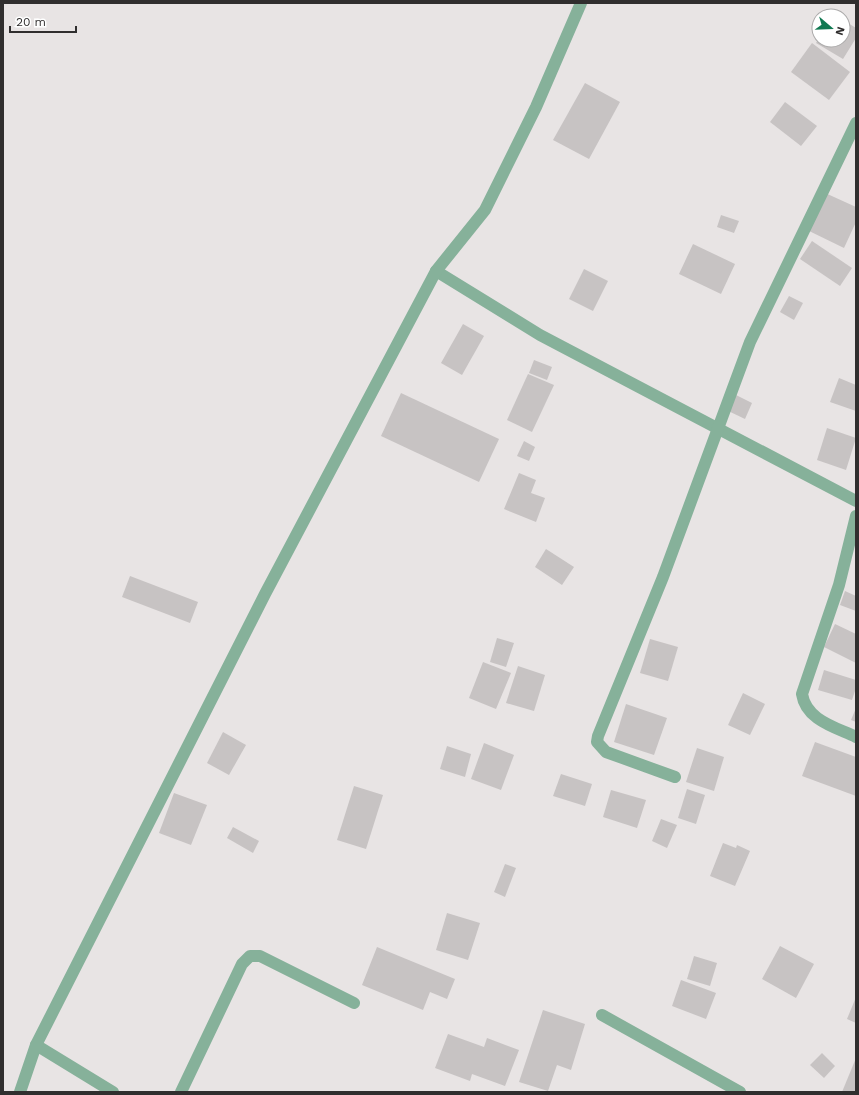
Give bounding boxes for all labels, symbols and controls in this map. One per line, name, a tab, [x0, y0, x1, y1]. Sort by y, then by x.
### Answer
scale bar	[10, 8, 76, 34]
north arrow	[811, 8, 851, 48]
text: 20 m	[16, 15, 46, 29]
text: N	[833, 25, 847, 37]

